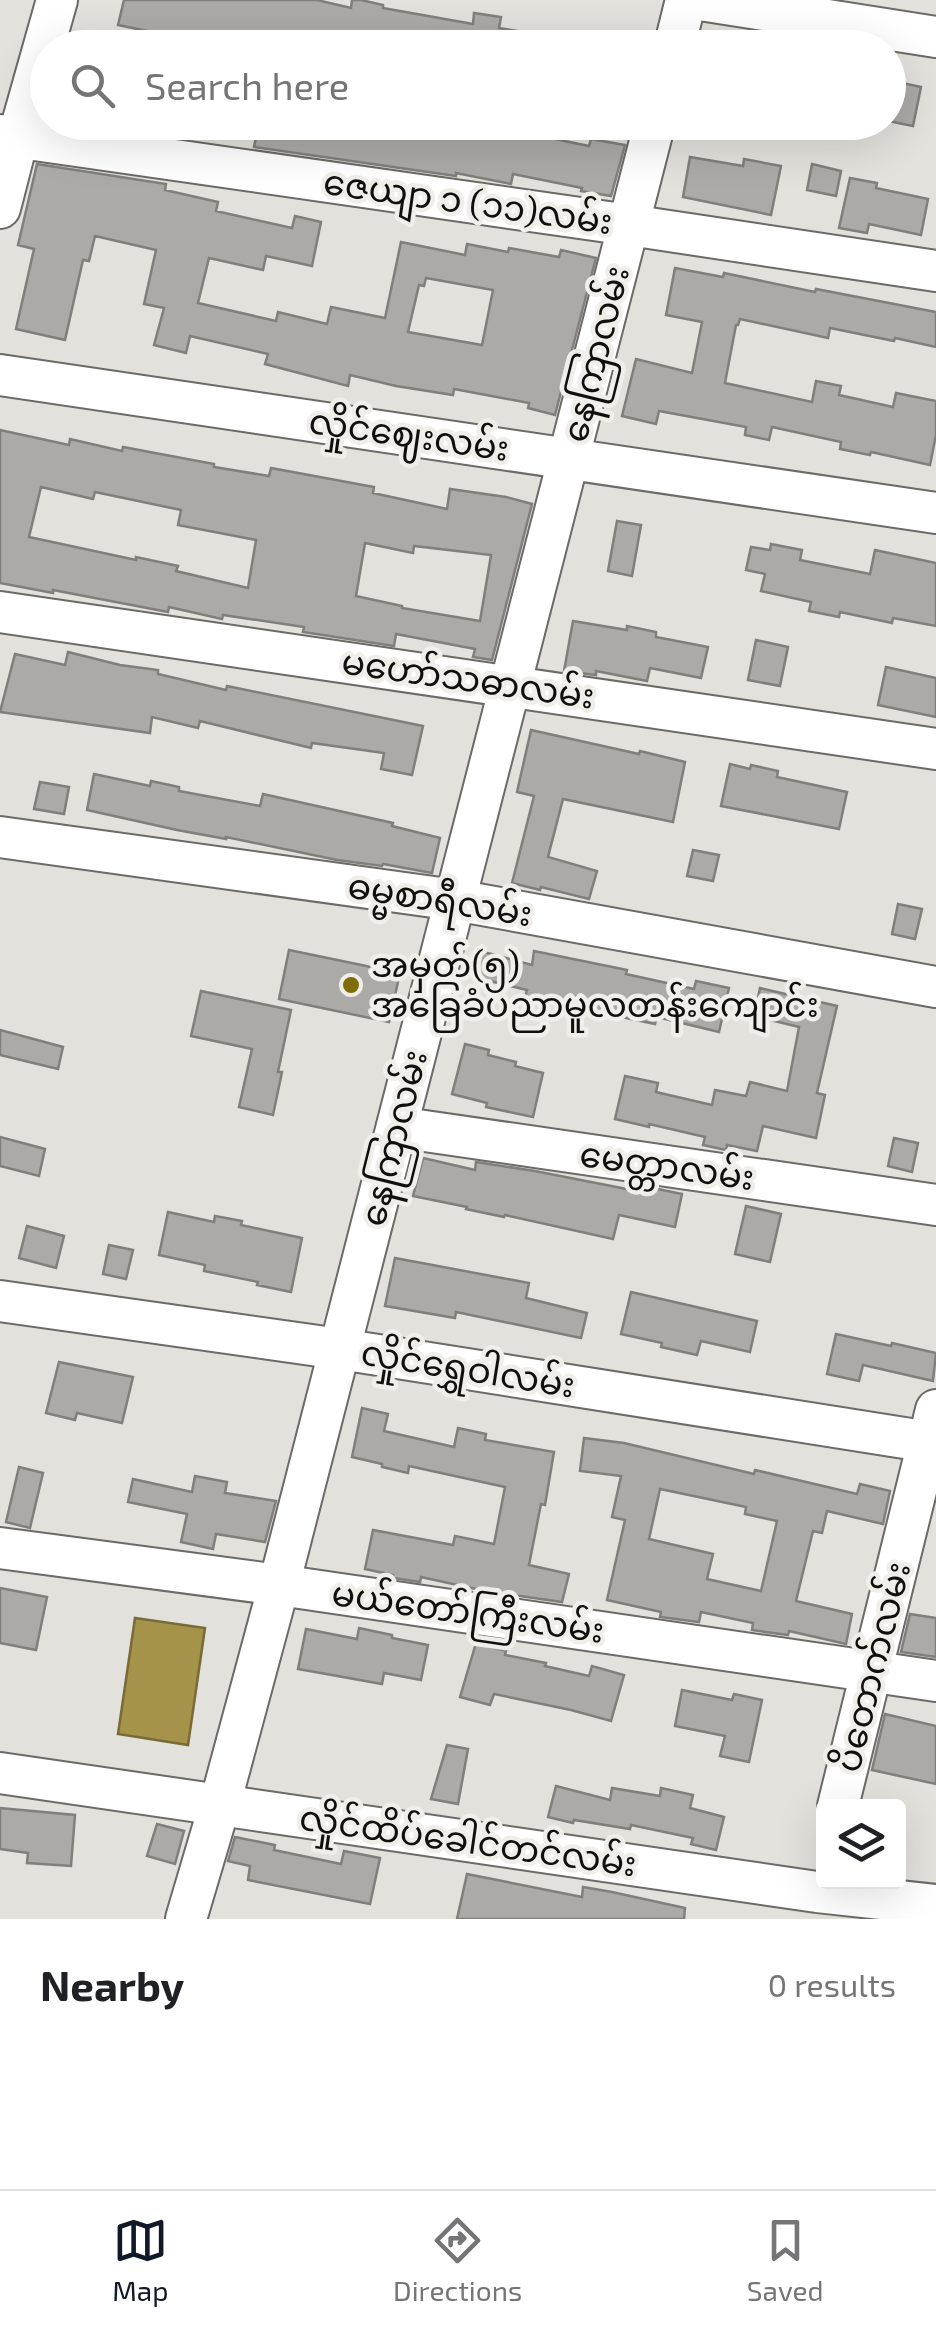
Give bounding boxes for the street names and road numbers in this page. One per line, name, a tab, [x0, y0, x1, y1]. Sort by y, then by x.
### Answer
street label: ဇေယျာ ၁ (၁၁)လမ်း	[320, 158, 616, 251]
street label: နေကြာလမ်း	[551, 261, 645, 448]
street label: လှိုင်ဈေးလမ်း	[305, 397, 512, 477]
street label: မဟော်သဓာလမ်း	[339, 638, 597, 716]
street label: ဓမ္မစာရီလမ်း	[344, 862, 536, 943]
street label: နေကြာလမ်း	[349, 1045, 443, 1232]
street label: မေတ္တာလမ်း	[576, 1130, 757, 1206]
street label: လှိုင်ရွှေဝါလမ်း	[357, 1328, 578, 1414]
street label: ပိတောက်လမ်း	[824, 1557, 917, 1776]
street label: မယ်တော်ကြီးလမ်း	[328, 1569, 607, 1659]
street label: လှိုင်ထိပ်ခေါင်တင်လမ်း	[296, 1794, 640, 1892]

